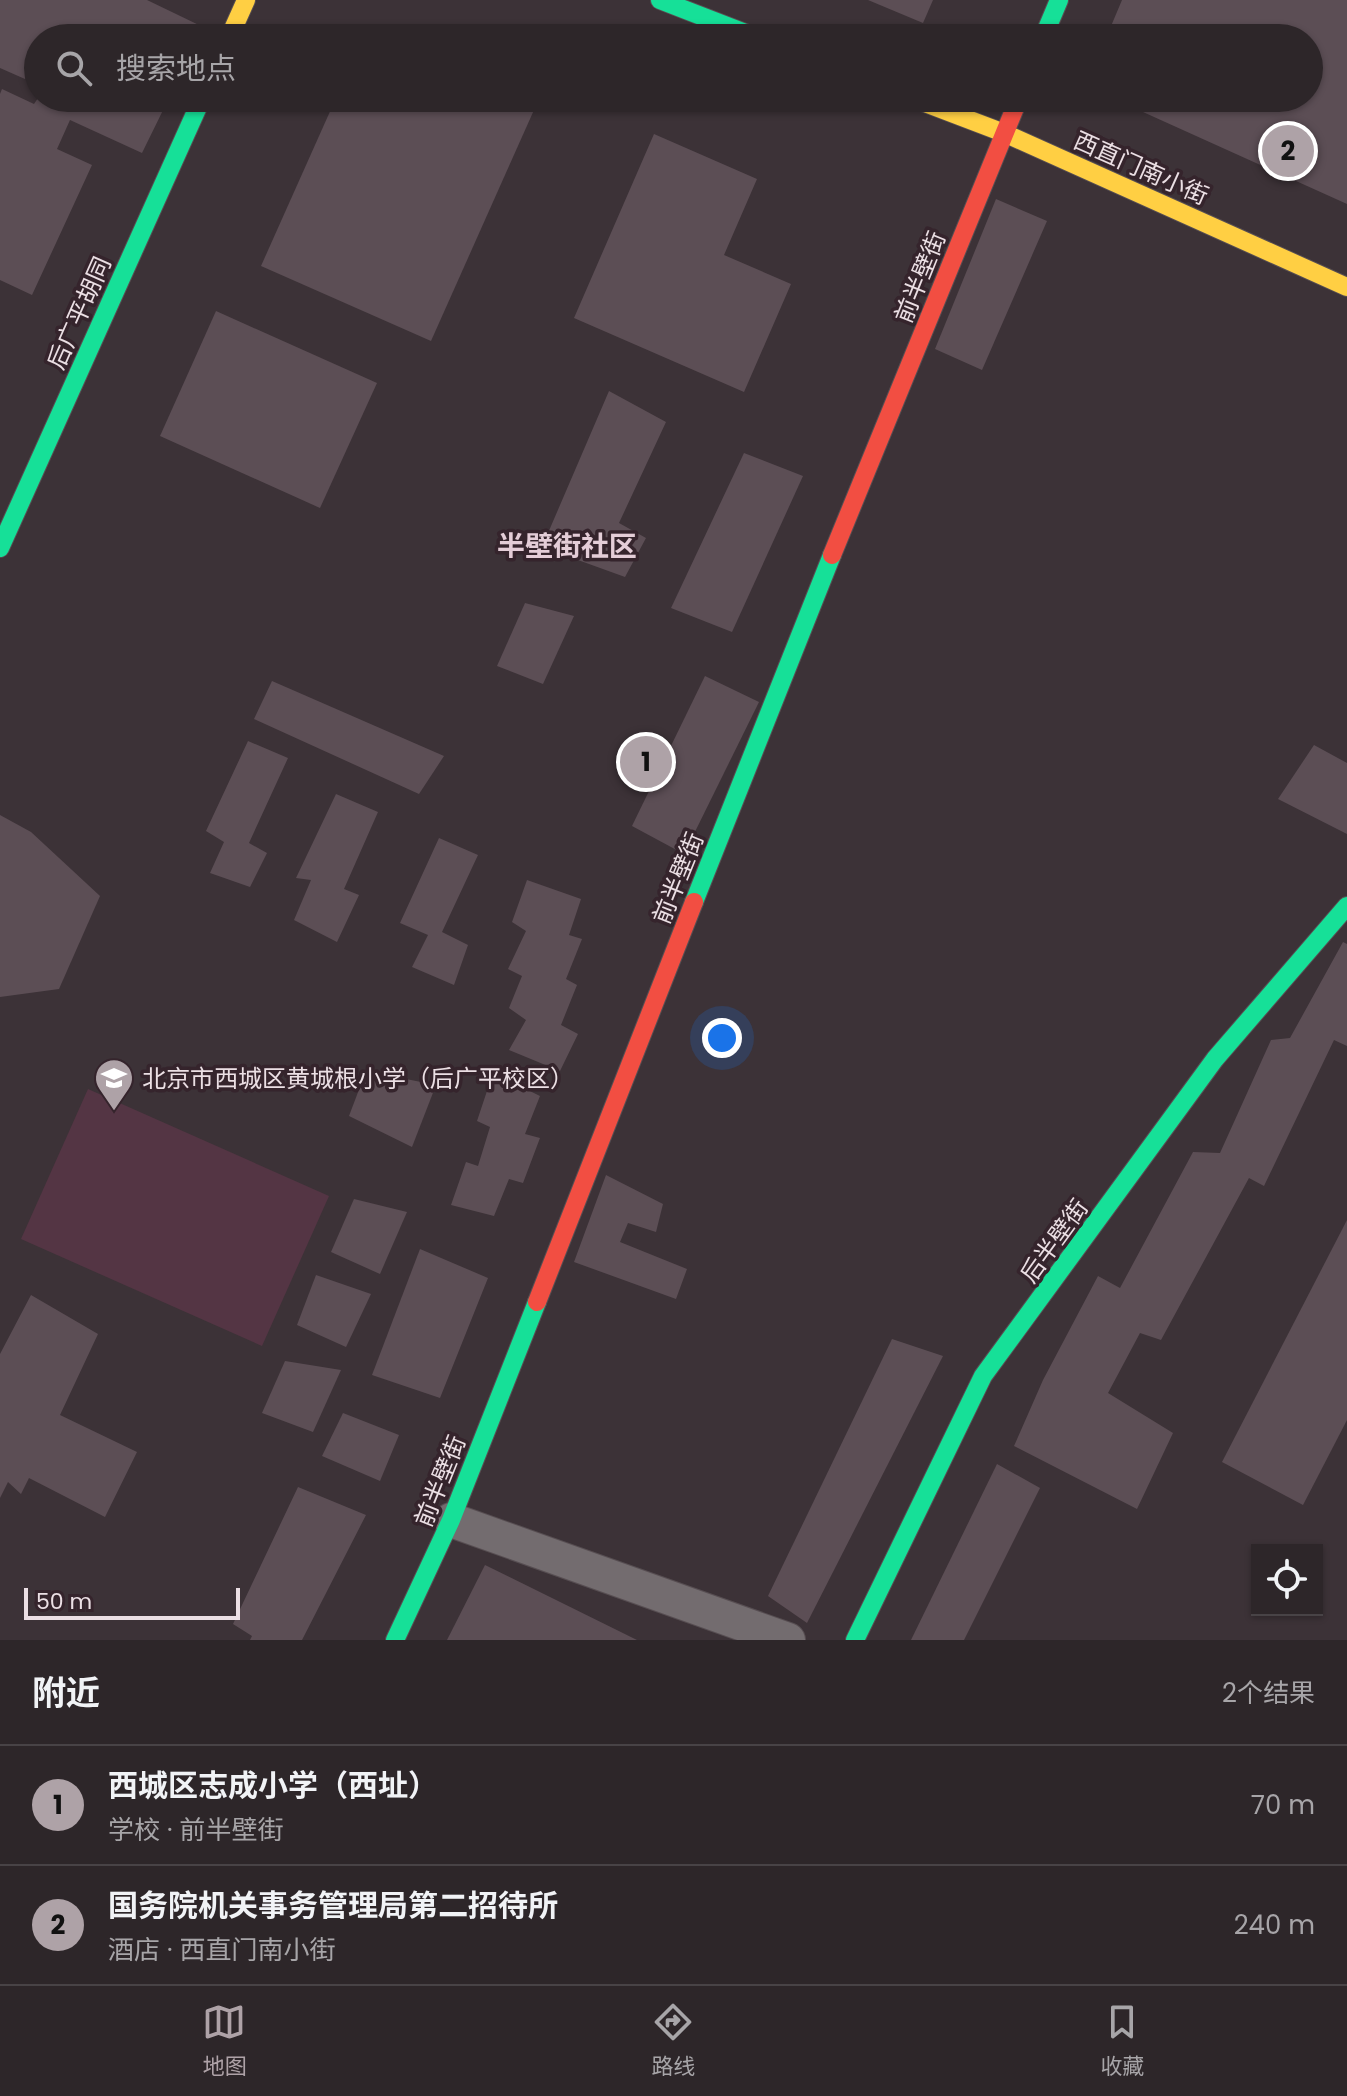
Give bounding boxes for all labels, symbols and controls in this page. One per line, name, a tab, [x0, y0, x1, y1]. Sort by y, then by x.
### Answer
search box	[24, 24, 1323, 112]
icon: search	[52, 46, 96, 90]
text: 搜索地点	[116, 47, 236, 90]
pin: 2	[1262, 121, 1314, 181]
street label: 西直门南小街	[1069, 124, 1213, 212]
street label: 前半壁街	[887, 226, 953, 328]
street label: 后广平胡同	[40, 251, 118, 375]
district label: 半壁街社区	[497, 527, 637, 566]
pin: 1	[620, 732, 672, 792]
street label: 前半壁街	[645, 827, 711, 929]
your location	[702, 1018, 742, 1058]
school or university icon: 北京市西城区黄城根小学（后广平校区）	[93, 1057, 135, 1112]
place label: 北京市西城区黄城根小学（后广平校区）	[142, 1062, 574, 1095]
street label: 后半壁街	[1012, 1192, 1096, 1290]
street label: 前半壁街	[407, 1430, 473, 1532]
map controls	[1251, 1544, 1323, 1616]
button: locate	[1251, 1544, 1323, 1616]
scale bar	[24, 1584, 240, 1620]
text: 50 m	[36, 1586, 92, 1617]
text: 附近	[32, 1669, 100, 1717]
text: 2个结果	[1222, 1675, 1315, 1711]
text: 西城区志成小学（西址）	[108, 1764, 438, 1807]
text: 1	[53, 1787, 63, 1823]
text: 70 m	[1251, 1787, 1315, 1823]
text: 学校 · 前半壁街	[108, 1812, 283, 1848]
text: 国务院机关事务管理局第二招待所	[108, 1884, 558, 1927]
text: 2	[51, 1907, 65, 1943]
text: 240 m	[1234, 1907, 1315, 1943]
text: 酒店 · 西直门南小街	[108, 1932, 335, 1968]
tab: 地图	[202, 2000, 247, 2083]
tab: 路线	[651, 2000, 696, 2083]
tab: 收藏	[1100, 2000, 1145, 2083]

